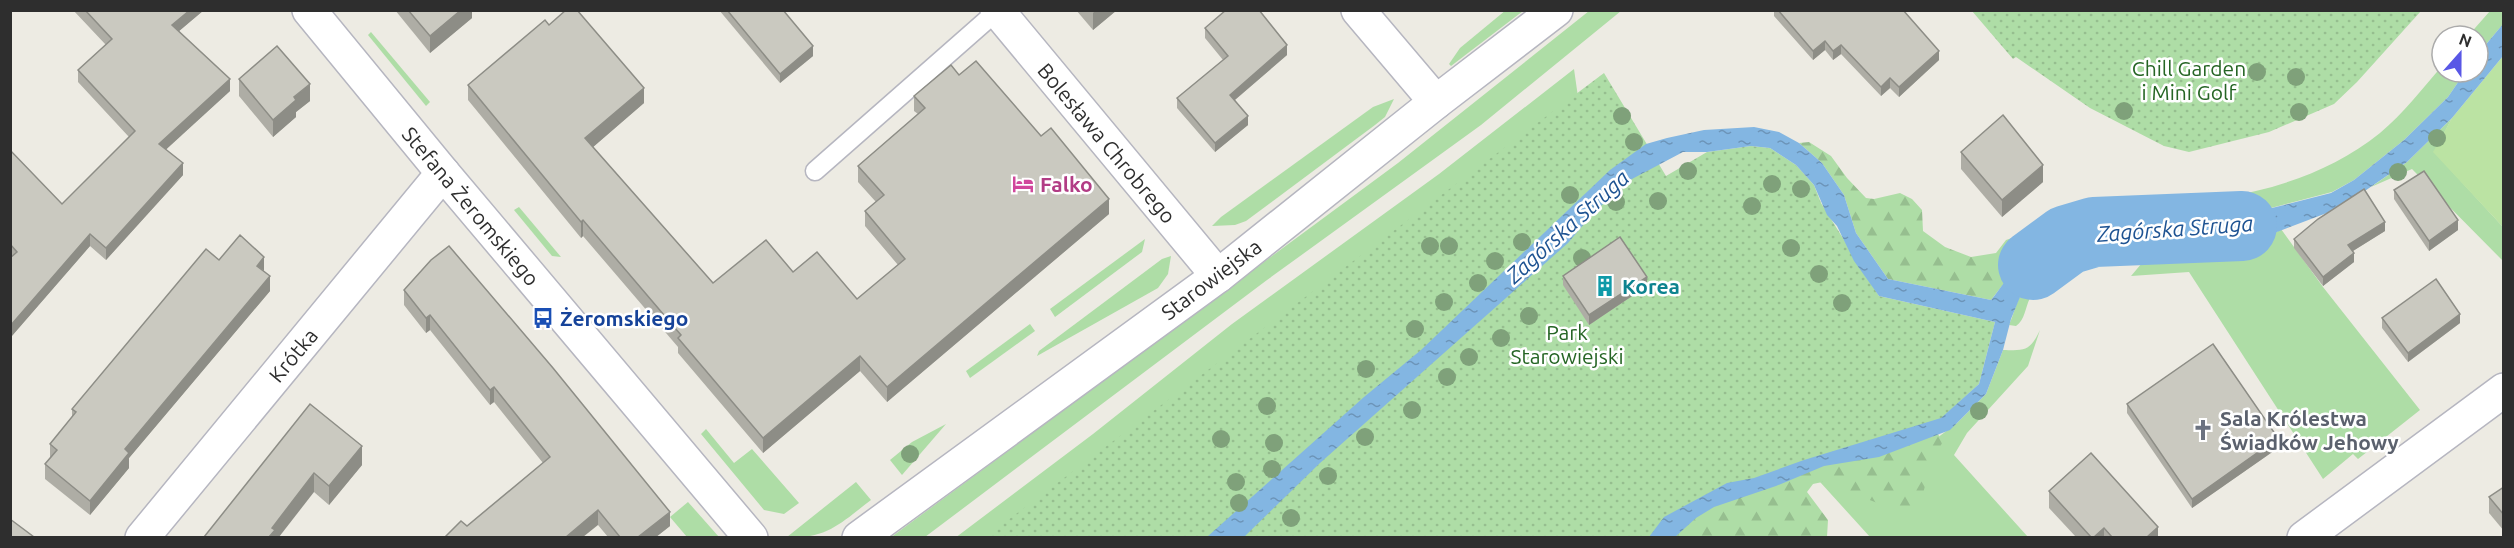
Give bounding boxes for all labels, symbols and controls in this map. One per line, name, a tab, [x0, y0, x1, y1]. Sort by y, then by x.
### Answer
north arrow	[2430, 24, 2490, 84]
text: N	[2457, 29, 2474, 51]
park label: Chill Garden i Mini Golf	[2132, 56, 2246, 104]
street label: Bolesława Chrobrego	[1033, 58, 1181, 228]
street label: Stefana Żeromskiego	[398, 122, 544, 290]
water label: Zagórska Struga	[1500, 164, 1634, 288]
hotel icon: Falko	[1011, 172, 1035, 196]
place label: Falko	[1040, 172, 1093, 196]
water label: Zagórska Struga	[2095, 210, 2254, 246]
street label: Starowiejska	[1156, 234, 1266, 324]
building icon: Korea	[1593, 274, 1617, 298]
place label: Korea	[1622, 274, 1680, 298]
bus stop icon: Żeromskiego	[531, 306, 555, 330]
place label: Żeromskiego	[560, 306, 688, 330]
park label: Park Starowiejski	[1510, 320, 1624, 368]
street label: Krótka	[264, 323, 322, 387]
place label: Sala Królestwa Świadków Jehowy	[2220, 406, 2399, 454]
church icon: Sala Królestwa Świadków Jehowy	[2191, 418, 2215, 442]

